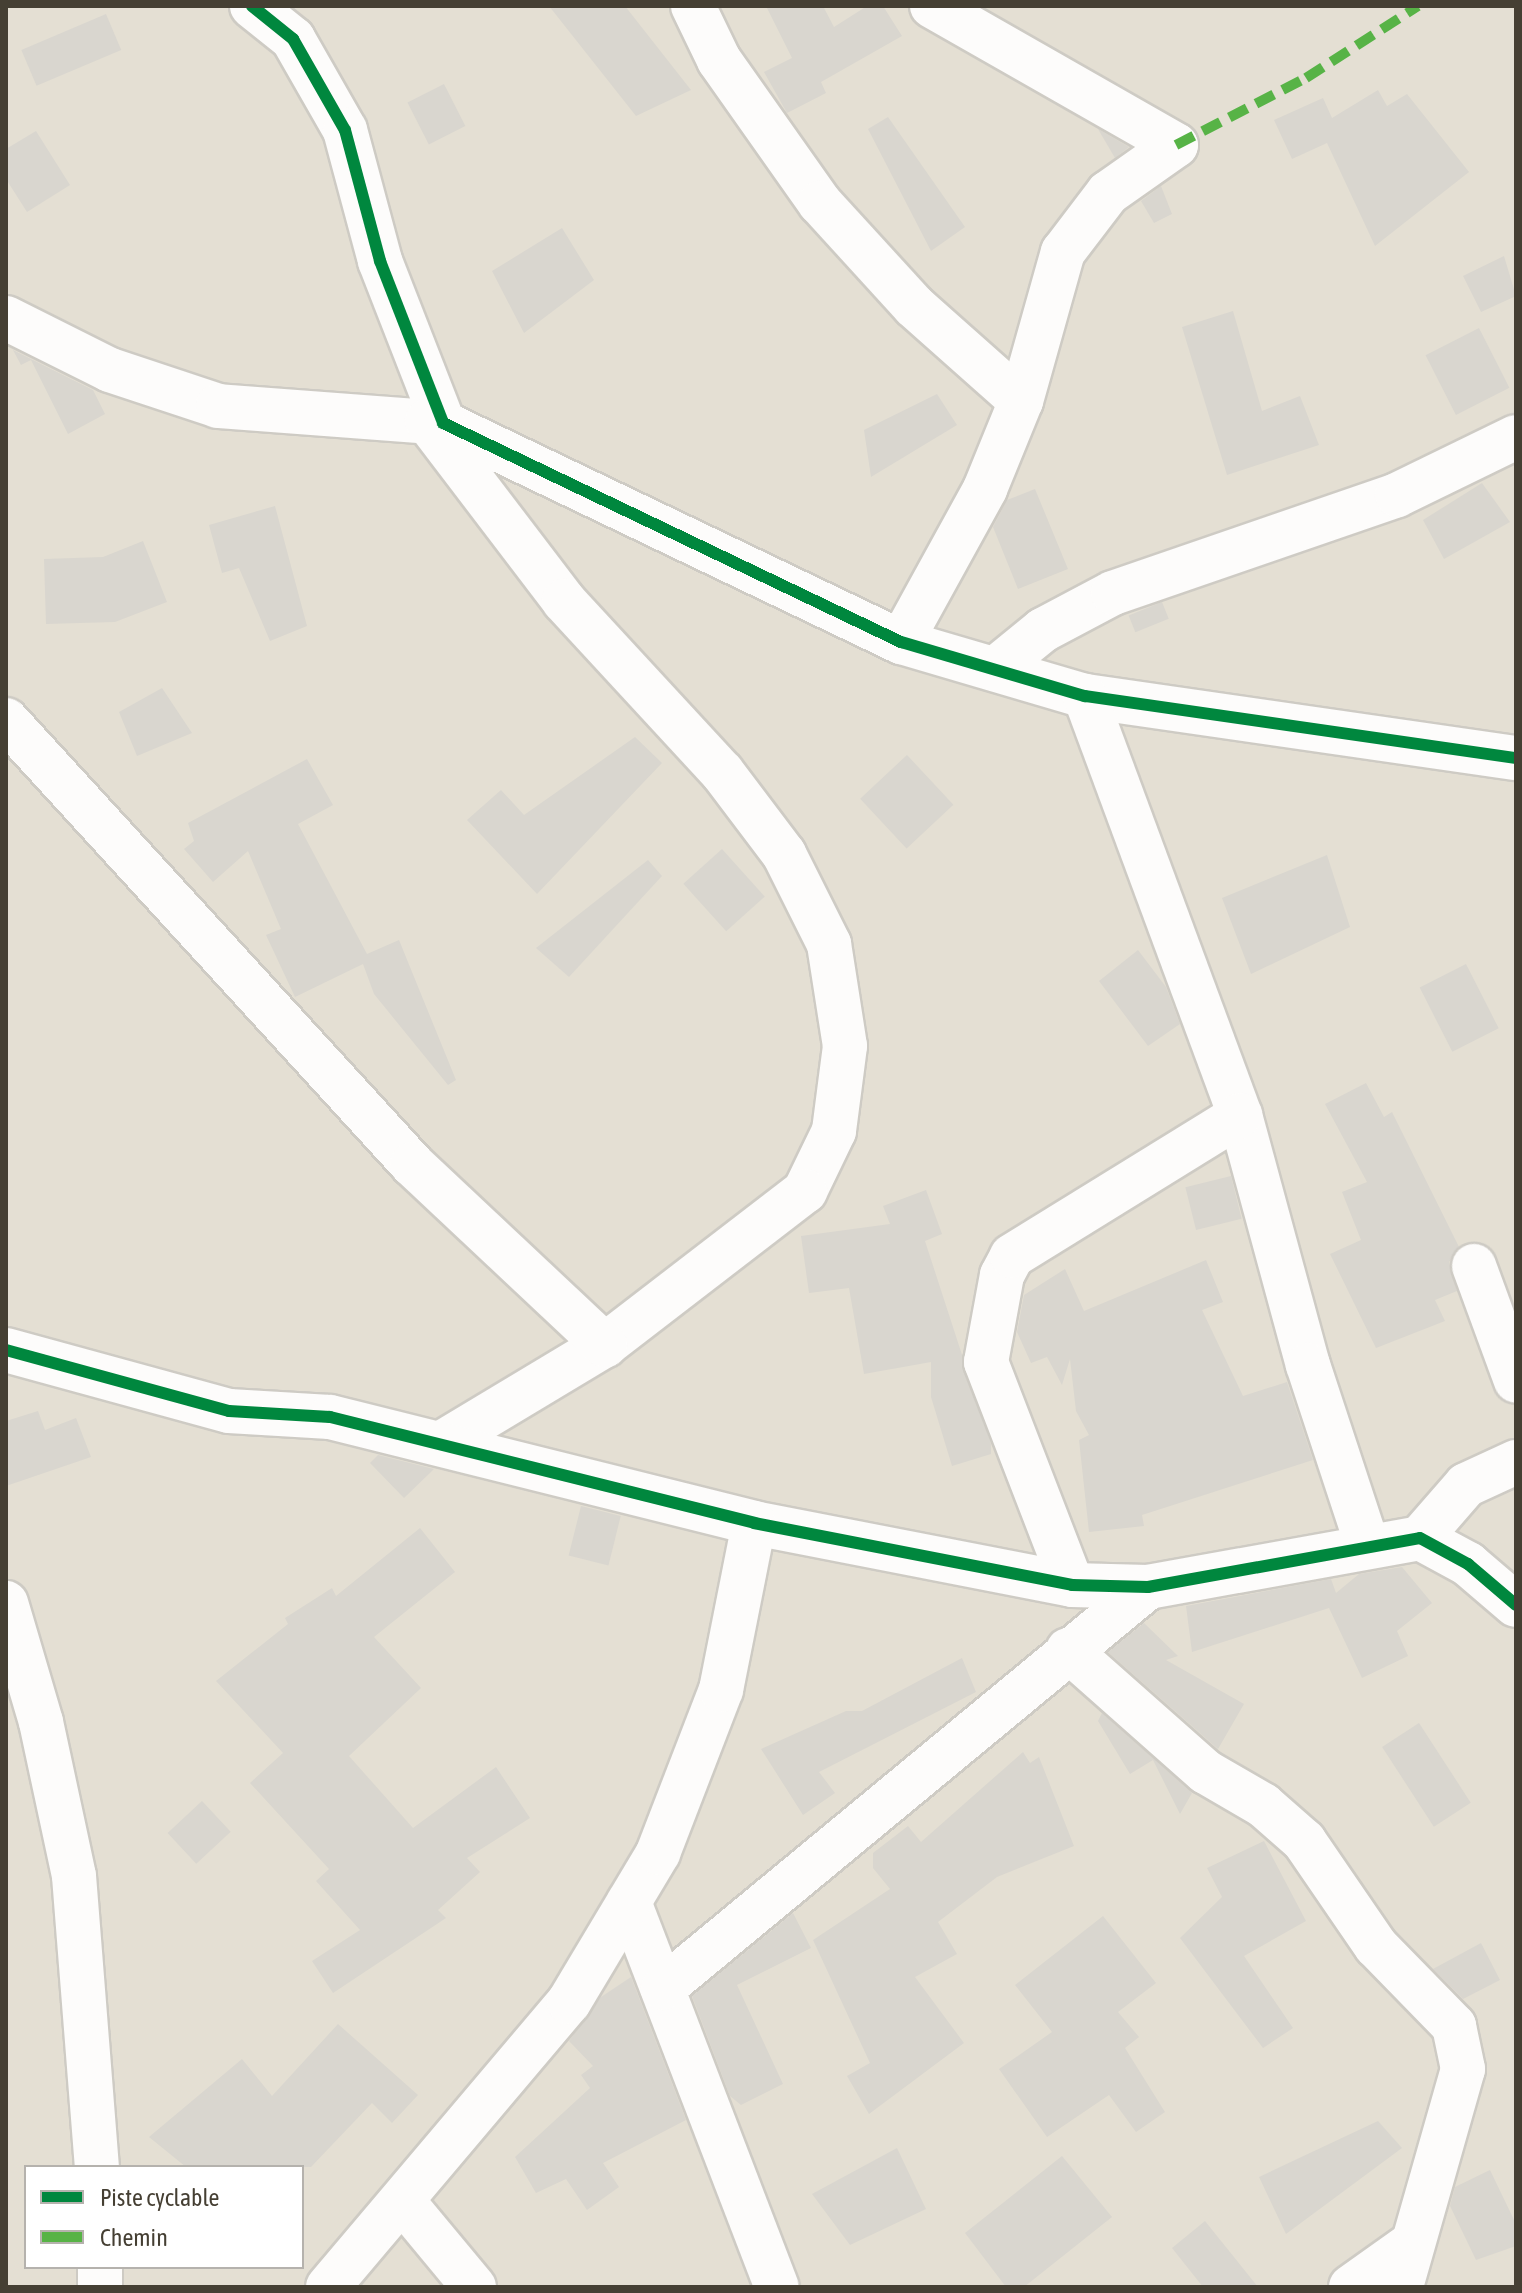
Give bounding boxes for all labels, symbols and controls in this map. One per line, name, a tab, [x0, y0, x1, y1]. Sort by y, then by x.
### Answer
legend	[24, 2165, 304, 2269]
text: Piste cyclable	[100, 2184, 219, 2211]
text: Chemin	[100, 2224, 168, 2251]

